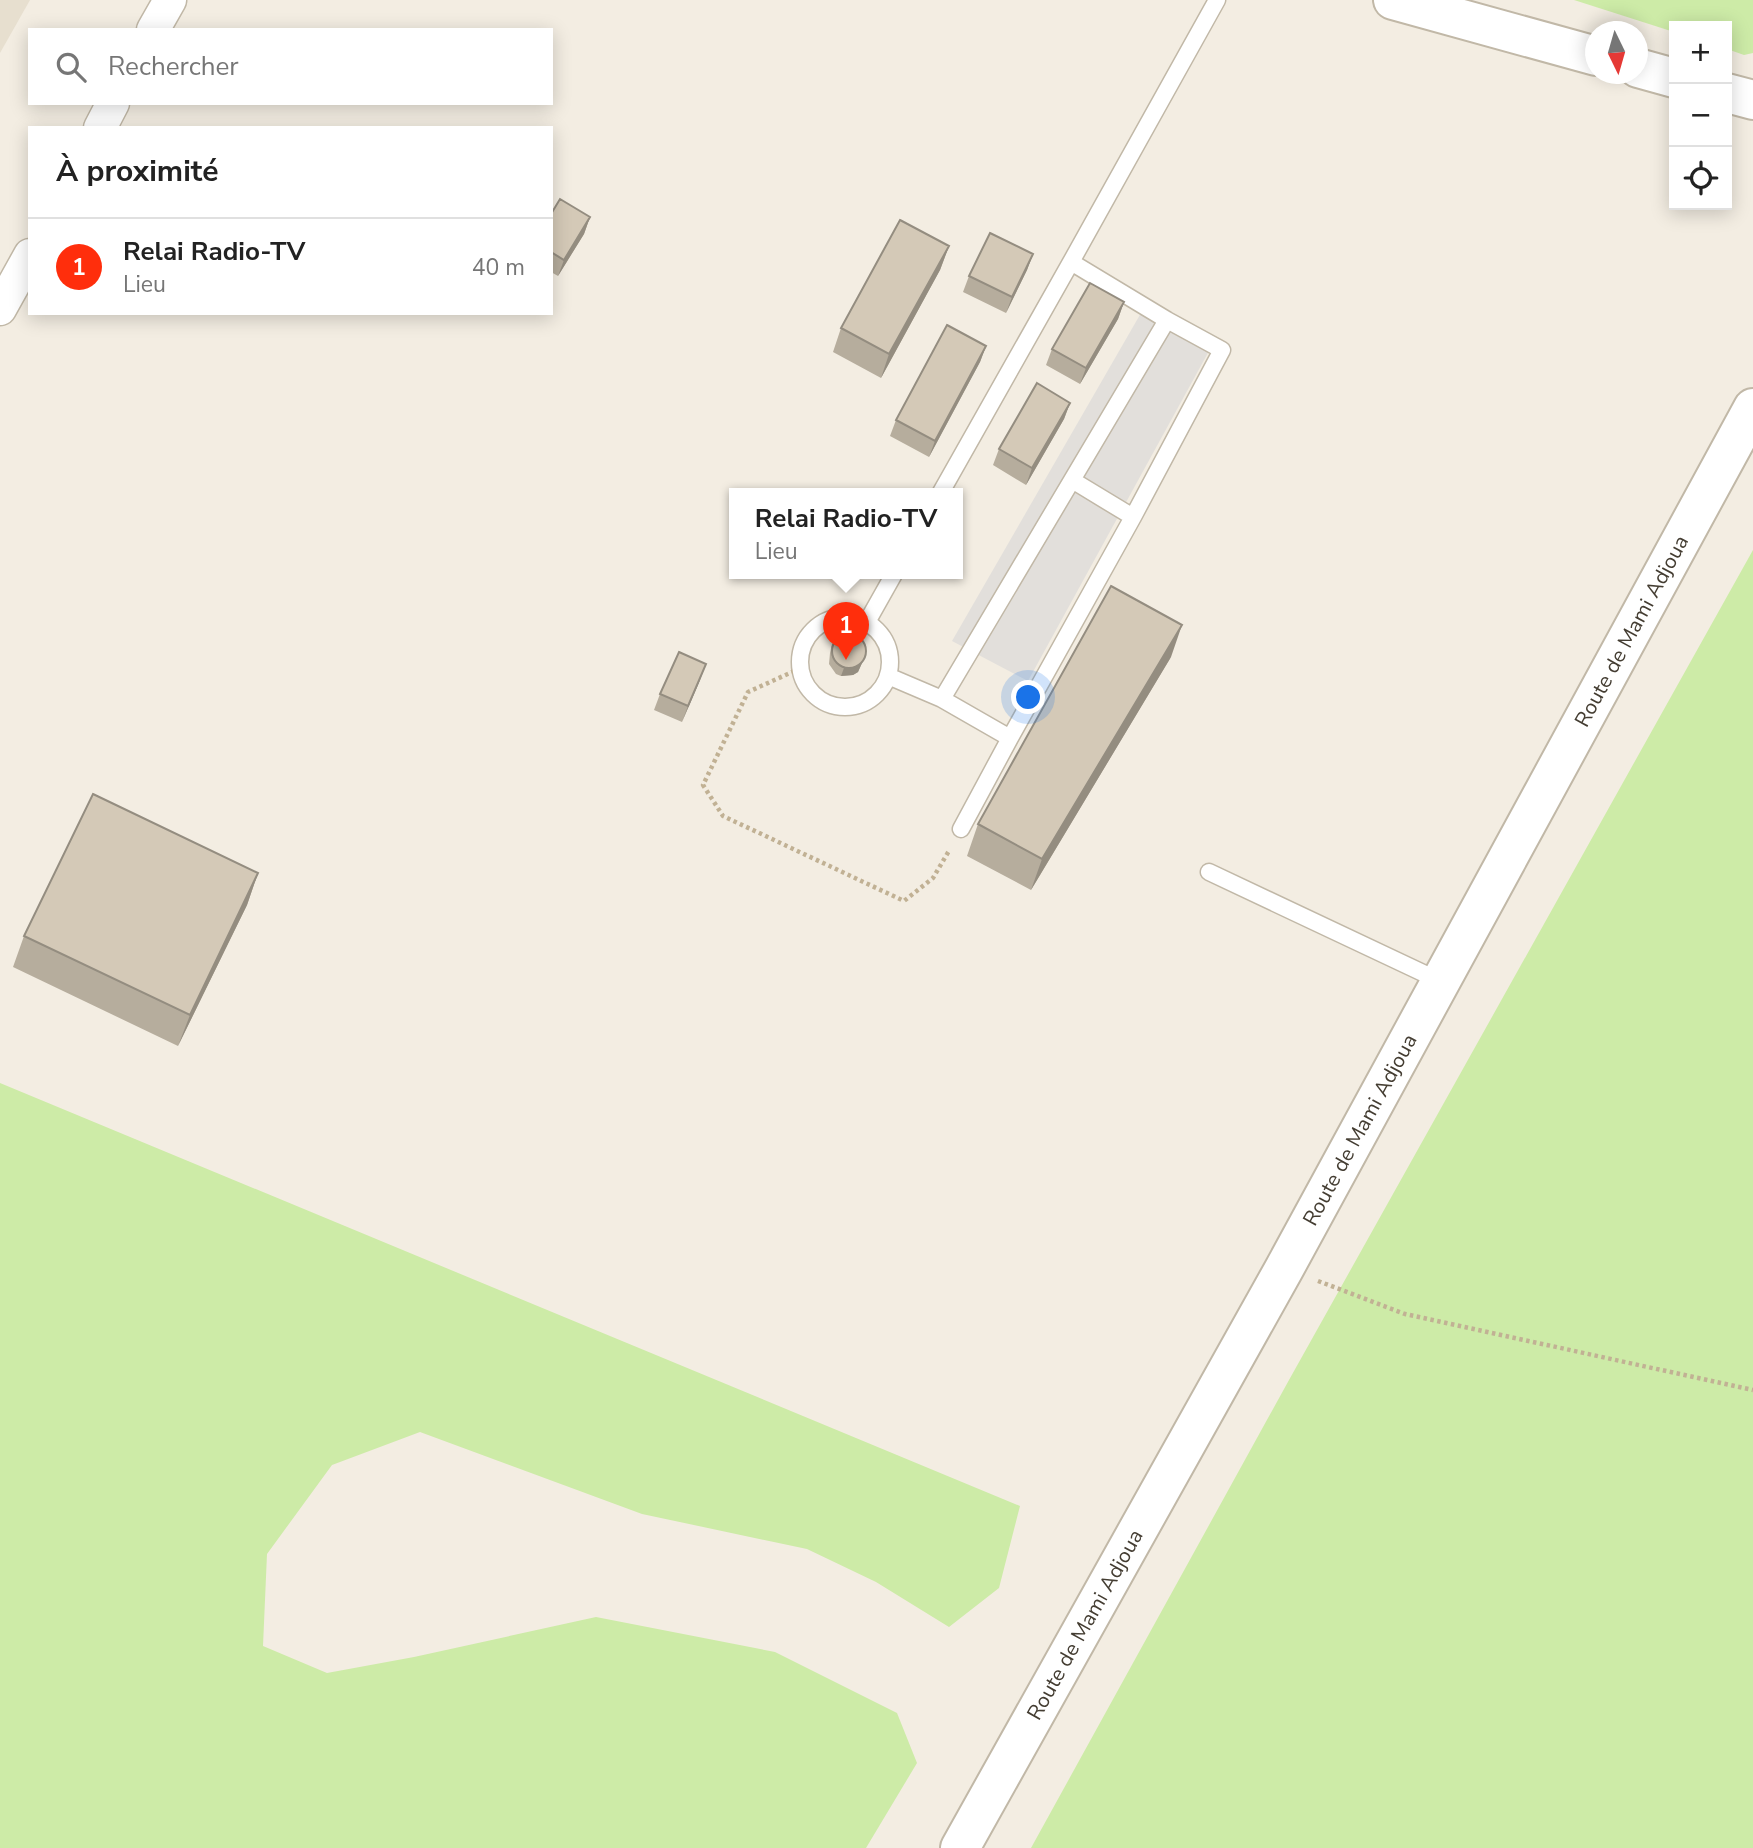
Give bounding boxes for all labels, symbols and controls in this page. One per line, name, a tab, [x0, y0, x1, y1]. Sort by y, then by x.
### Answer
north arrow	[1585, 21, 1648, 84]
map controls	[1669, 21, 1732, 210]
button: +	[1669, 21, 1732, 84]
search box	[28, 28, 553, 105]
icon: search	[52, 48, 90, 86]
text: Rechercher	[108, 49, 239, 84]
button: −	[1669, 84, 1732, 147]
button: locate	[1669, 147, 1732, 210]
text: À proximité	[56, 151, 218, 192]
text: Relai Radio-TV	[123, 234, 305, 269]
text: 1	[72, 252, 86, 283]
text: 40 m	[472, 252, 525, 283]
text: Lieu	[123, 269, 166, 300]
popup	[729, 488, 963, 579]
text: Relai Radio-TV	[755, 501, 937, 536]
street label: Route de Mami Adjoua	[1568, 530, 1695, 732]
text: Lieu	[755, 536, 798, 567]
pin: 1	[823, 602, 869, 660]
your location	[1011, 680, 1045, 714]
street label: Route de Mami Adjoua	[1296, 1029, 1423, 1231]
street label: Route de Mami Adjoua	[1020, 1524, 1150, 1725]

